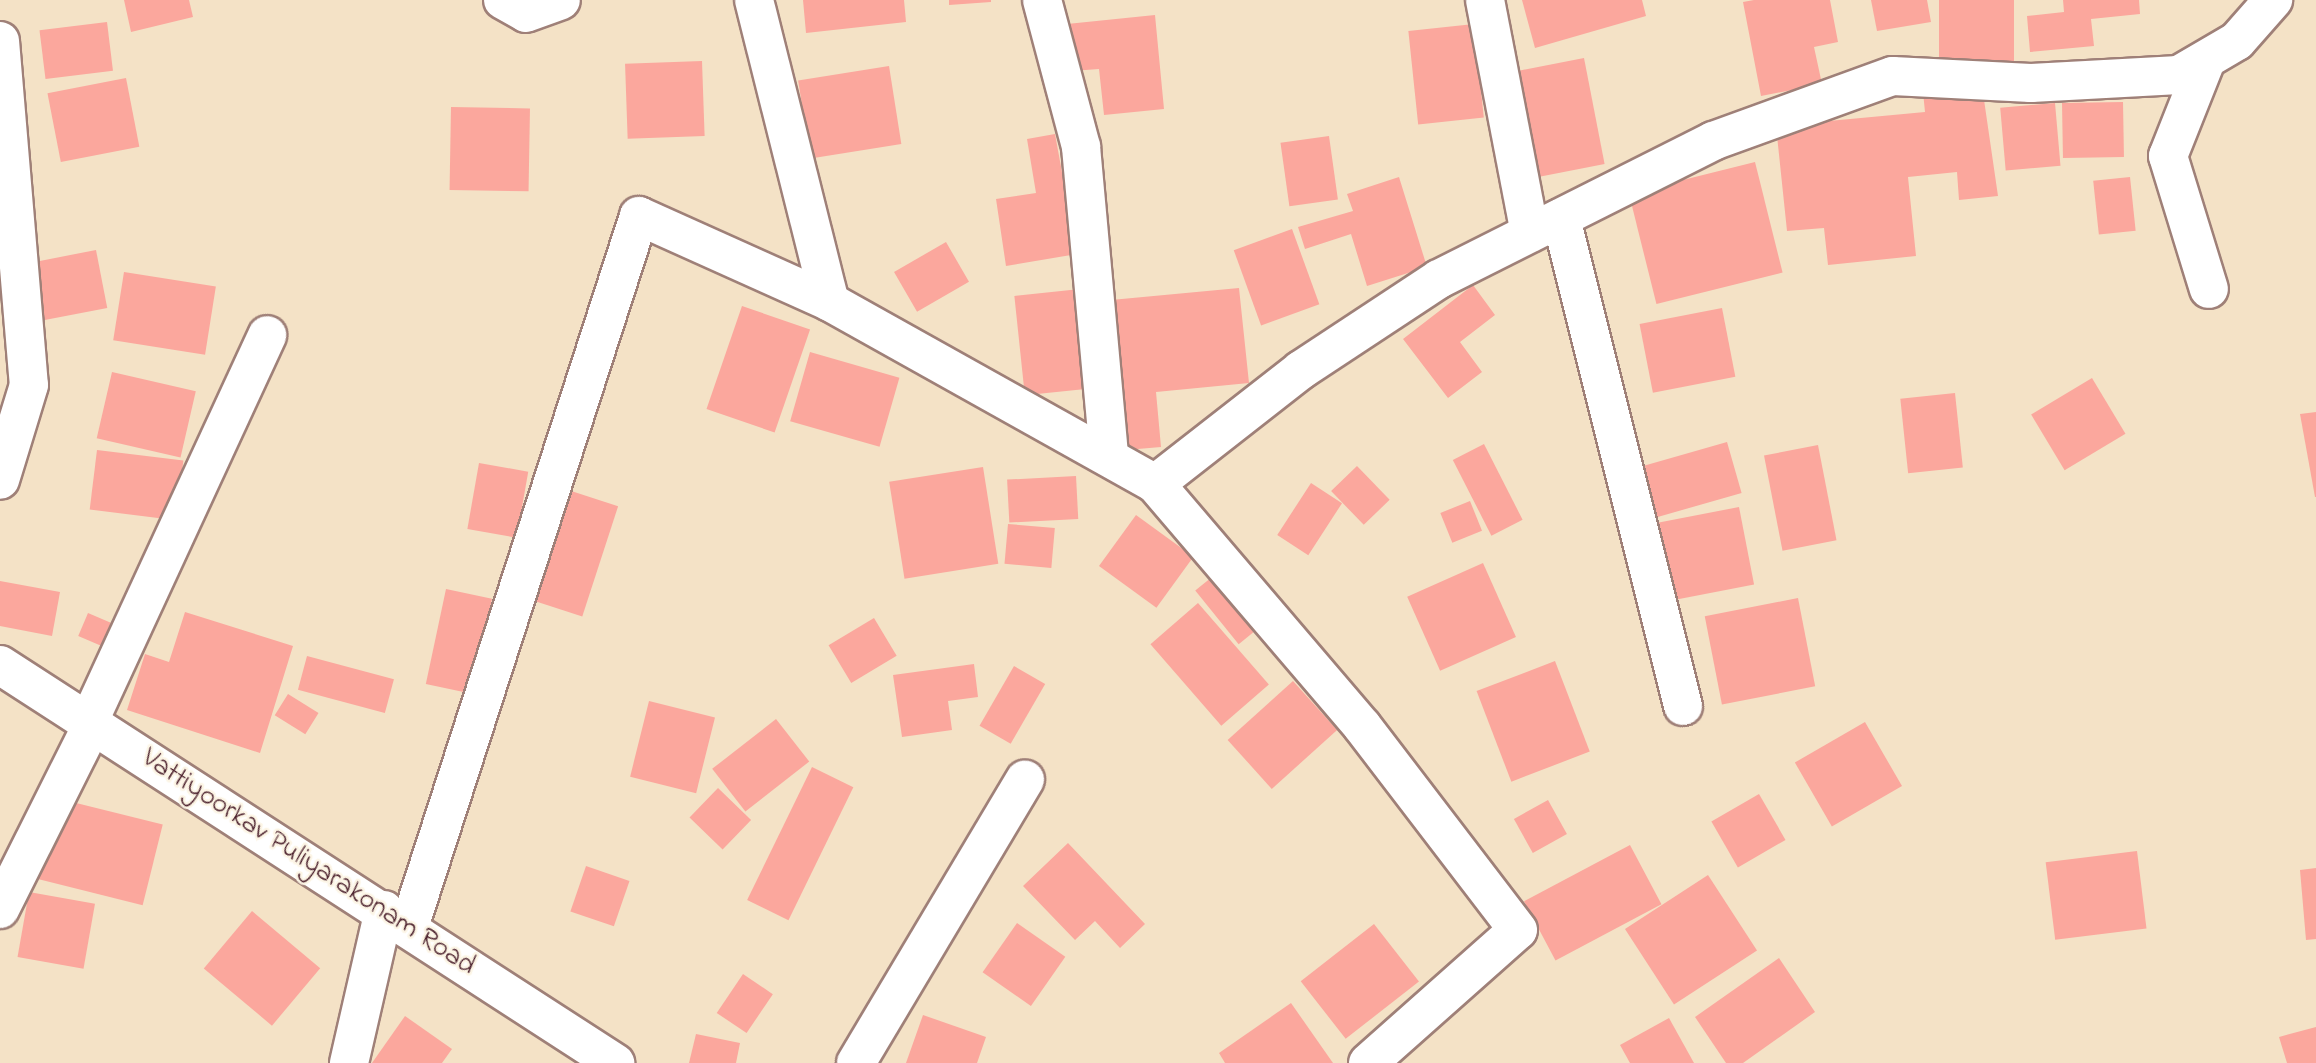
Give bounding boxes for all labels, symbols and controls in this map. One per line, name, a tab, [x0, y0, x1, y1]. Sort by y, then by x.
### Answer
street label: Vattiyoorkav Puliyarakonam Road	[135, 742, 481, 984]

